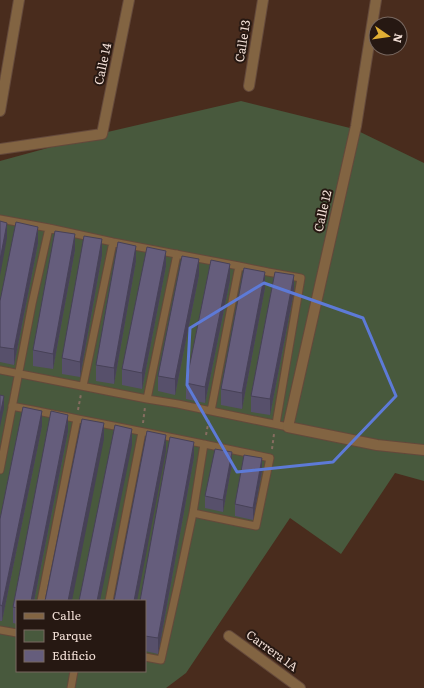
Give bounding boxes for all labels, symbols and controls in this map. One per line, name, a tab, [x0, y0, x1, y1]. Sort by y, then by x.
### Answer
north arrow	[368, 16, 408, 56]
street label: Calle 13	[230, 18, 254, 63]
text: N	[390, 32, 408, 45]
street label: Calle 14	[89, 41, 115, 86]
street label: Calle 12	[309, 188, 336, 233]
legend	[16, 600, 146, 672]
text: Calle	[52, 606, 81, 624]
street label: Carrera 1A	[243, 625, 302, 675]
text: Parque	[52, 626, 92, 644]
text: Edificio	[52, 646, 96, 664]

